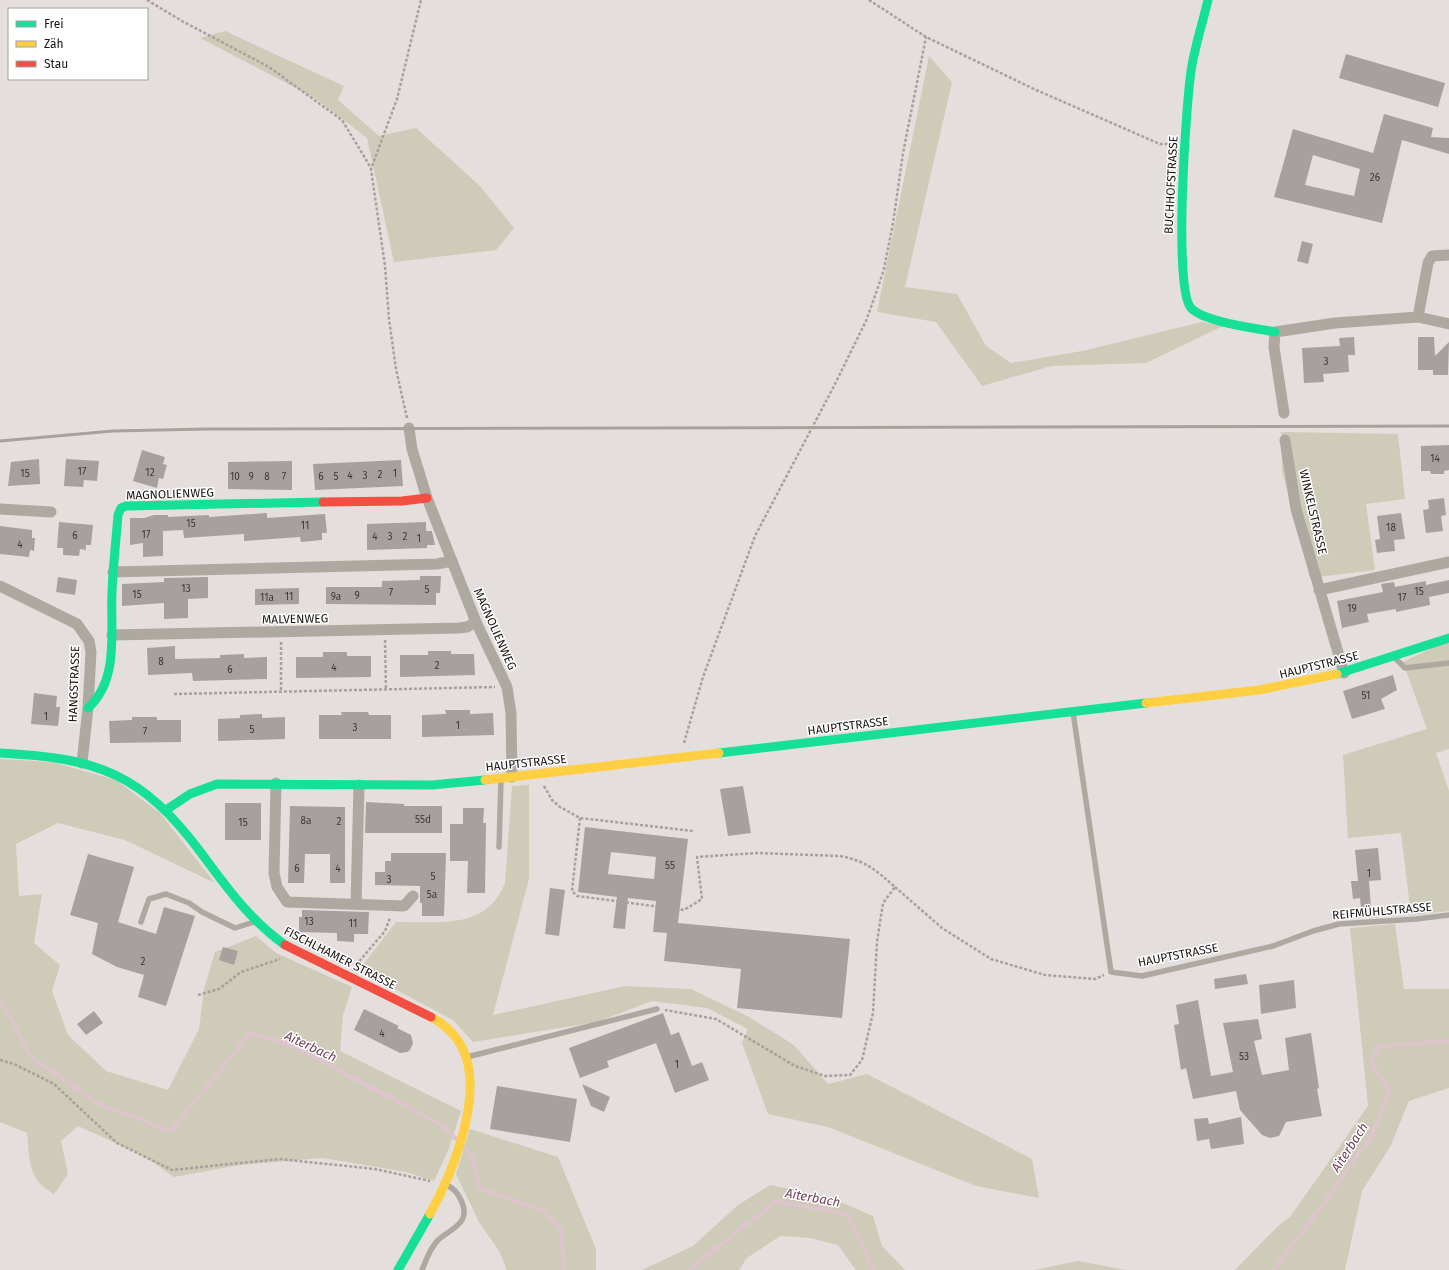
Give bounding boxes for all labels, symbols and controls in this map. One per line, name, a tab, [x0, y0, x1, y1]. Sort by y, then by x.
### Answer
legend	[8, 8, 148, 80]
text: Frei	[44, 17, 64, 31]
text: Zäh	[44, 37, 64, 51]
text: Stau	[44, 57, 68, 71]
street label: BUCHHOFSTRASSE	[1161, 136, 1181, 234]
house number: 26	[1370, 172, 1380, 184]
house number: 3	[1324, 356, 1329, 368]
house number: 14	[1430, 453, 1441, 465]
house number: 17	[78, 466, 87, 478]
house number: 12	[145, 467, 155, 479]
house number: 15	[20, 468, 30, 480]
house number: 1	[393, 468, 397, 480]
street label: WINKELSTRASSE	[1296, 468, 1330, 556]
house number: 2	[378, 469, 383, 481]
house number: 4	[347, 470, 353, 482]
house number: 3	[363, 470, 368, 482]
house number: 10	[230, 471, 240, 483]
house number: 9	[248, 471, 254, 483]
house number: 8	[264, 471, 270, 483]
house number: 7	[282, 471, 287, 483]
house number: 6	[318, 471, 324, 483]
house number: 5	[333, 471, 339, 483]
street label: MAGNOLIENWEG	[126, 485, 214, 503]
house number: 15	[186, 518, 196, 530]
house number: 11	[301, 520, 309, 532]
house number: 18	[1386, 522, 1396, 534]
house number: 17	[142, 529, 151, 541]
house number: 6	[72, 530, 78, 542]
house number: 4	[372, 531, 378, 543]
house number: 3	[388, 531, 393, 543]
house number: 2	[403, 531, 408, 543]
house number: 1	[417, 533, 421, 545]
house number: 4	[17, 539, 23, 551]
house number: 13	[181, 583, 191, 595]
house number: 5	[424, 584, 430, 596]
street label: MAGNOLIENWEG	[471, 586, 519, 672]
house number: 15	[1414, 586, 1424, 598]
house number: 7	[389, 587, 394, 599]
house number: 15	[132, 589, 142, 601]
house number: 9	[354, 590, 360, 602]
house number: 11	[285, 591, 293, 603]
house number: 9a	[331, 591, 341, 603]
house number: 11a	[260, 592, 274, 604]
house number: 17	[1398, 592, 1407, 604]
house number: 19	[1347, 603, 1357, 615]
street label: MALVENWEG	[262, 611, 328, 627]
street label: HANGSTRASSE	[66, 645, 82, 723]
street label: HAUPTSTRASSE	[1278, 648, 1360, 682]
house number: 8	[158, 656, 164, 668]
house number: 2	[435, 660, 440, 672]
house number: 4	[331, 662, 337, 674]
house number: 6	[227, 664, 233, 676]
house number: 51	[1362, 690, 1370, 702]
house number: 1	[44, 711, 48, 723]
street label: HAUPTSTRASSE	[807, 714, 889, 738]
house number: 1	[456, 720, 460, 732]
house number: 3	[353, 722, 358, 734]
house number: 5	[249, 724, 255, 736]
house number: 7	[143, 726, 148, 738]
street label: HAUPTSTRASSE	[485, 752, 567, 774]
house number: 55d	[415, 814, 431, 826]
house number: 8a	[301, 815, 311, 827]
house number: 2	[337, 816, 342, 828]
house number: 15	[238, 817, 248, 829]
house number: 55	[665, 860, 675, 872]
house number: 6	[294, 863, 300, 875]
house number: 4	[335, 863, 341, 875]
house number: 1	[1367, 868, 1371, 880]
house number: 5	[430, 871, 436, 883]
house number: 3	[387, 874, 392, 886]
house number: 5a	[427, 889, 437, 901]
street label: REIFMÜHLSTRASSE	[1331, 898, 1432, 922]
house number: 13	[304, 916, 314, 928]
house number: 11	[349, 918, 357, 930]
street label: FISCHLHAMER STRASSE	[282, 924, 398, 992]
street label: HAUPTSTRASSE	[1137, 940, 1219, 970]
house number: 2	[141, 956, 146, 968]
water label: Aiterbach	[281, 1027, 339, 1065]
house number: 4	[379, 1028, 385, 1040]
house number: 53	[1239, 1051, 1249, 1063]
house number: 1	[675, 1059, 679, 1071]
water label: Aiterbach	[1327, 1120, 1371, 1176]
water label: Aiterbach	[783, 1185, 842, 1210]

